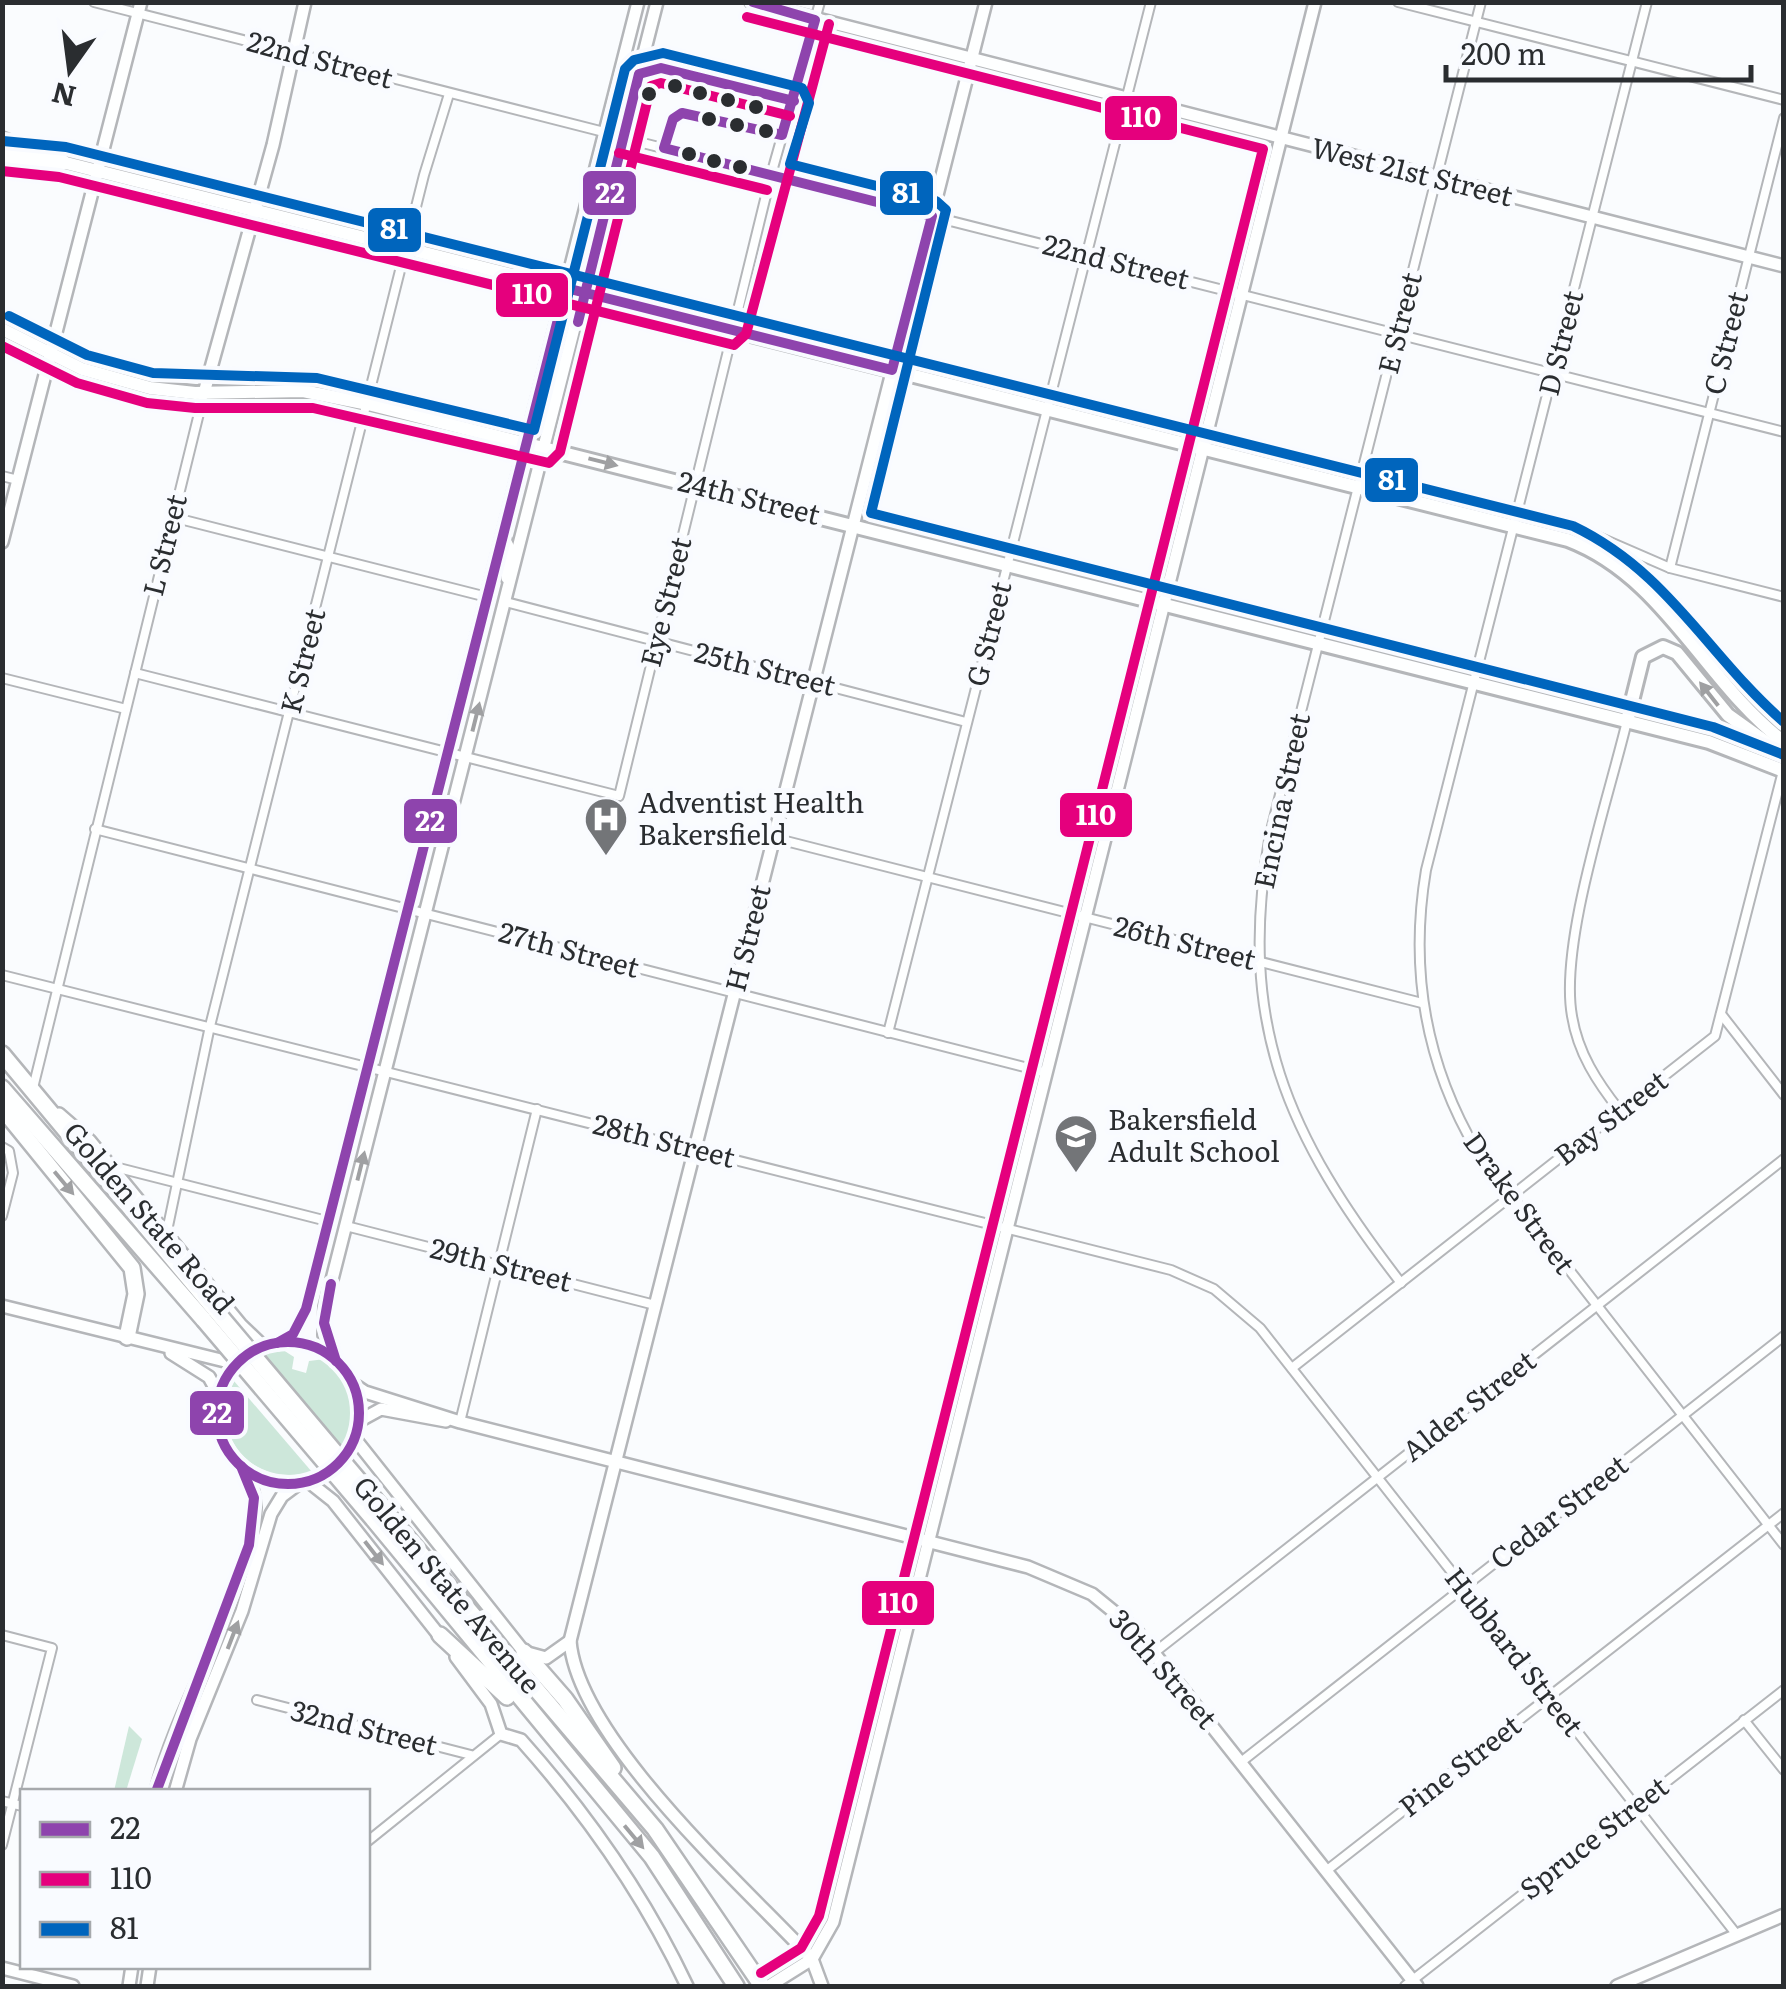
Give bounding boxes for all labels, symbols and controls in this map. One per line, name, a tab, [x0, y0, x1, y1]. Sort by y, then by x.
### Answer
street label: 22nd Street	[243, 18, 399, 98]
north arrow	[20, 20, 120, 120]
scale bar	[1446, 20, 1751, 82]
text: 200 m	[1461, 30, 1546, 74]
text: N	[47, 73, 80, 119]
unlabelled marker	[665, 76, 685, 96]
unlabelled marker	[690, 83, 710, 103]
unlabelled marker	[639, 84, 659, 104]
unlabelled marker	[718, 90, 738, 110]
line badge: 110	[1103, 94, 1179, 142]
text: 110	[1121, 94, 1161, 136]
unlabelled marker	[746, 97, 766, 117]
unlabelled marker	[699, 109, 719, 129]
unlabelled marker	[727, 115, 747, 135]
unlabelled marker	[756, 121, 776, 141]
street label: West 21st Street	[1307, 125, 1518, 216]
unlabelled marker	[679, 144, 699, 164]
unlabelled marker	[704, 151, 724, 171]
unlabelled marker	[730, 157, 750, 177]
line badge: 22	[581, 169, 638, 217]
line badge: 81	[878, 169, 935, 217]
text: 22	[595, 170, 625, 212]
text: 81	[892, 170, 920, 212]
line badge: 81	[366, 206, 423, 254]
text: 81	[380, 206, 408, 248]
street label: 22nd Street	[1039, 222, 1195, 299]
street label: E Street	[1365, 267, 1431, 378]
line badge: 110	[494, 271, 570, 319]
text: 110	[512, 271, 552, 313]
street label: D Street	[1526, 285, 1593, 400]
street label: C Street	[1691, 286, 1757, 399]
one-way arrow	[588, 455, 619, 470]
line badge: 81	[1363, 456, 1420, 504]
text: 81	[1378, 457, 1406, 499]
street label: 24th Street	[674, 458, 826, 534]
street label: L Street	[130, 489, 196, 600]
street label: Eye Street	[628, 531, 701, 671]
street label: G Street	[954, 576, 1021, 690]
street label: K Street	[268, 603, 335, 717]
street label: 25th Street	[691, 629, 841, 705]
one-way arrow	[1699, 681, 1720, 707]
one-way arrow	[469, 701, 485, 732]
street label: Encina Street	[1241, 708, 1319, 892]
place label: Adventist Health Bakersfield	[638, 780, 864, 854]
line badge: 110	[1058, 791, 1134, 839]
text: 110	[1076, 792, 1116, 834]
hospital icon: Adventist Health Bakersfield	[583, 796, 629, 857]
line badge: 22	[402, 797, 459, 845]
text: 22	[415, 798, 445, 840]
street label: H Street	[712, 879, 780, 996]
street label: 26th Street	[1110, 903, 1261, 979]
street label: 27th Street	[495, 909, 645, 987]
street label: Bay Street	[1544, 1058, 1676, 1174]
place label: Bakersfield Adult School	[1108, 1097, 1280, 1171]
street label: 28th Street	[589, 1101, 741, 1177]
street label: Golden State Road	[55, 1111, 246, 1322]
school or university icon: Bakersfield Adult School	[1053, 1113, 1099, 1174]
street label: Drake Street	[1455, 1122, 1587, 1282]
one-way arrow	[354, 1150, 370, 1181]
one-way arrow	[52, 1171, 74, 1196]
street label: 29th Street	[426, 1225, 577, 1301]
street label: Alder Street	[1392, 1338, 1544, 1470]
line badge: 22	[188, 1389, 246, 1437]
text: 22	[202, 1390, 232, 1432]
street label: Cedar Street	[1480, 1443, 1636, 1578]
street label: Golden State Avenue	[345, 1466, 552, 1702]
one-way arrow	[363, 1540, 384, 1565]
street label: Hubbard Street	[1436, 1557, 1595, 1745]
line badge: 110	[860, 1579, 936, 1627]
text: 110	[878, 1580, 918, 1622]
street label: 30th Street	[1100, 1598, 1229, 1737]
one-way arrow	[226, 1619, 242, 1649]
street label: 32nd Street	[287, 1688, 443, 1765]
street label: Pine Street	[1389, 1703, 1529, 1826]
street label: Spruce Street	[1509, 1764, 1677, 1908]
legend	[20, 1789, 370, 1969]
text: 22	[110, 1804, 140, 1848]
one-way arrow	[623, 1824, 645, 1849]
text: 110	[110, 1854, 152, 1898]
text: 81	[110, 1904, 139, 1948]

